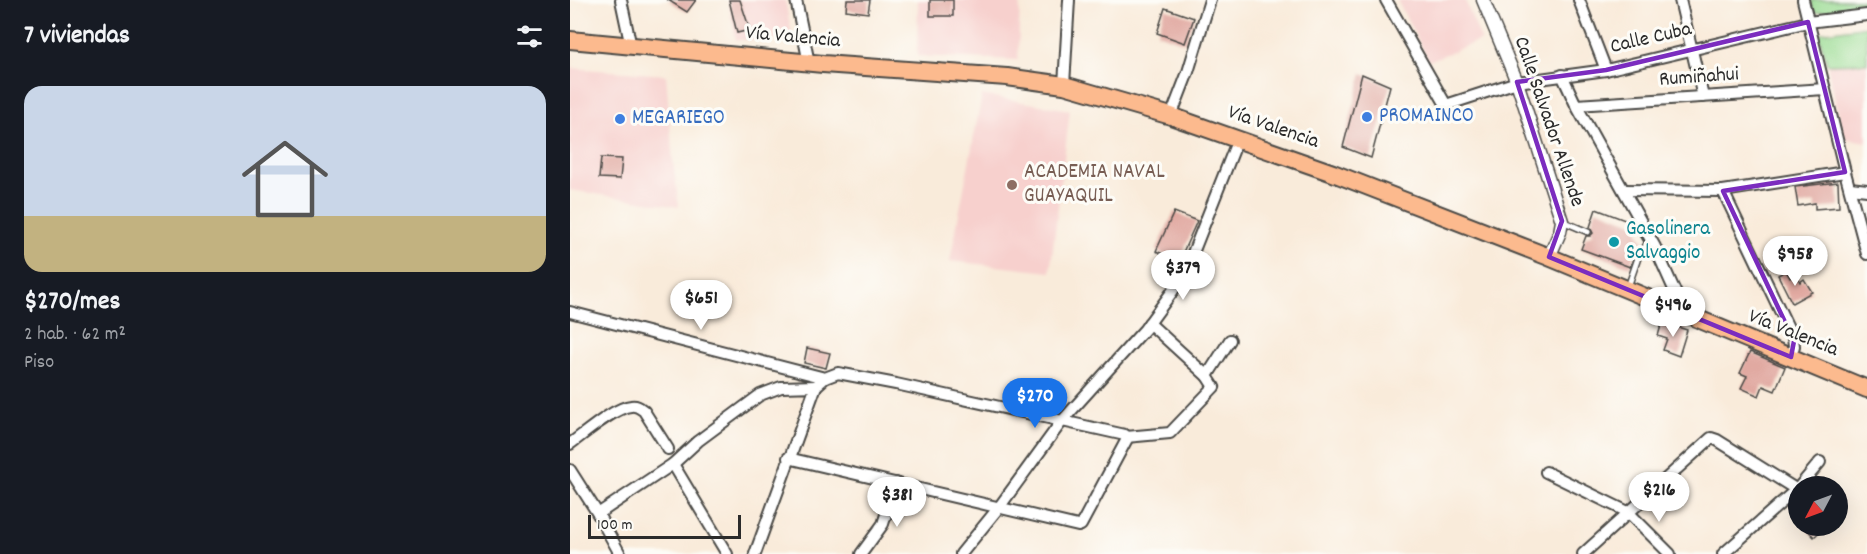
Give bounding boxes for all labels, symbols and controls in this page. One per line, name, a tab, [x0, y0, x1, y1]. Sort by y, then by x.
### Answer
street label: Calle Cuba	[1607, 15, 1696, 63]
text: 7 viviendas	[24, 18, 130, 55]
street label: Vía Valencia	[745, 19, 843, 57]
icon: filters	[513, 20, 546, 53]
street label: Calle Salvador Allende	[1505, 33, 1591, 211]
street label: Rumiñahui	[1658, 60, 1740, 96]
street label: Vía Valencia	[1223, 98, 1324, 158]
place label: PROMAINCO	[1379, 102, 1474, 132]
place label: MEGARIEGO	[632, 104, 725, 134]
marker: PROMAINCO	[1360, 110, 1374, 124]
marker: MEGARIEGO	[613, 112, 627, 126]
icon: home	[231, 125, 339, 233]
place label: ACADEMIA NAVAL GUAYAQUIL	[1024, 158, 1165, 212]
marker: ACADEMIA NAVAL GUAYAQUIL	[1005, 178, 1019, 192]
place label: Gasolinera Salvaggio	[1626, 215, 1711, 269]
marker: Gasolinera Salvaggio	[1607, 235, 1621, 249]
pin: $958	[1759, 236, 1831, 287]
text: $958	[1777, 241, 1813, 269]
pin: $379	[1147, 250, 1219, 301]
text: $379	[1165, 255, 1201, 283]
pin: $651	[665, 280, 737, 331]
text: $270/mes	[24, 284, 120, 321]
text: $651	[684, 285, 718, 313]
pin: $496	[1637, 287, 1709, 338]
text: $496	[1654, 292, 1692, 320]
street label: Vía Valencia	[1743, 302, 1844, 366]
text: 2 hab. · 62 m²	[24, 321, 126, 349]
text: Piso	[24, 349, 54, 377]
pin: $270	[999, 378, 1071, 429]
text: $270	[1016, 383, 1054, 411]
pin: $216	[1623, 472, 1695, 523]
north arrow	[1788, 476, 1848, 536]
map controls	[1788, 476, 1848, 536]
pin: $381	[861, 477, 933, 528]
text: $216	[1642, 477, 1676, 505]
text: $381	[881, 482, 913, 510]
scale bar	[588, 512, 741, 540]
text: 100 m	[597, 514, 633, 537]

